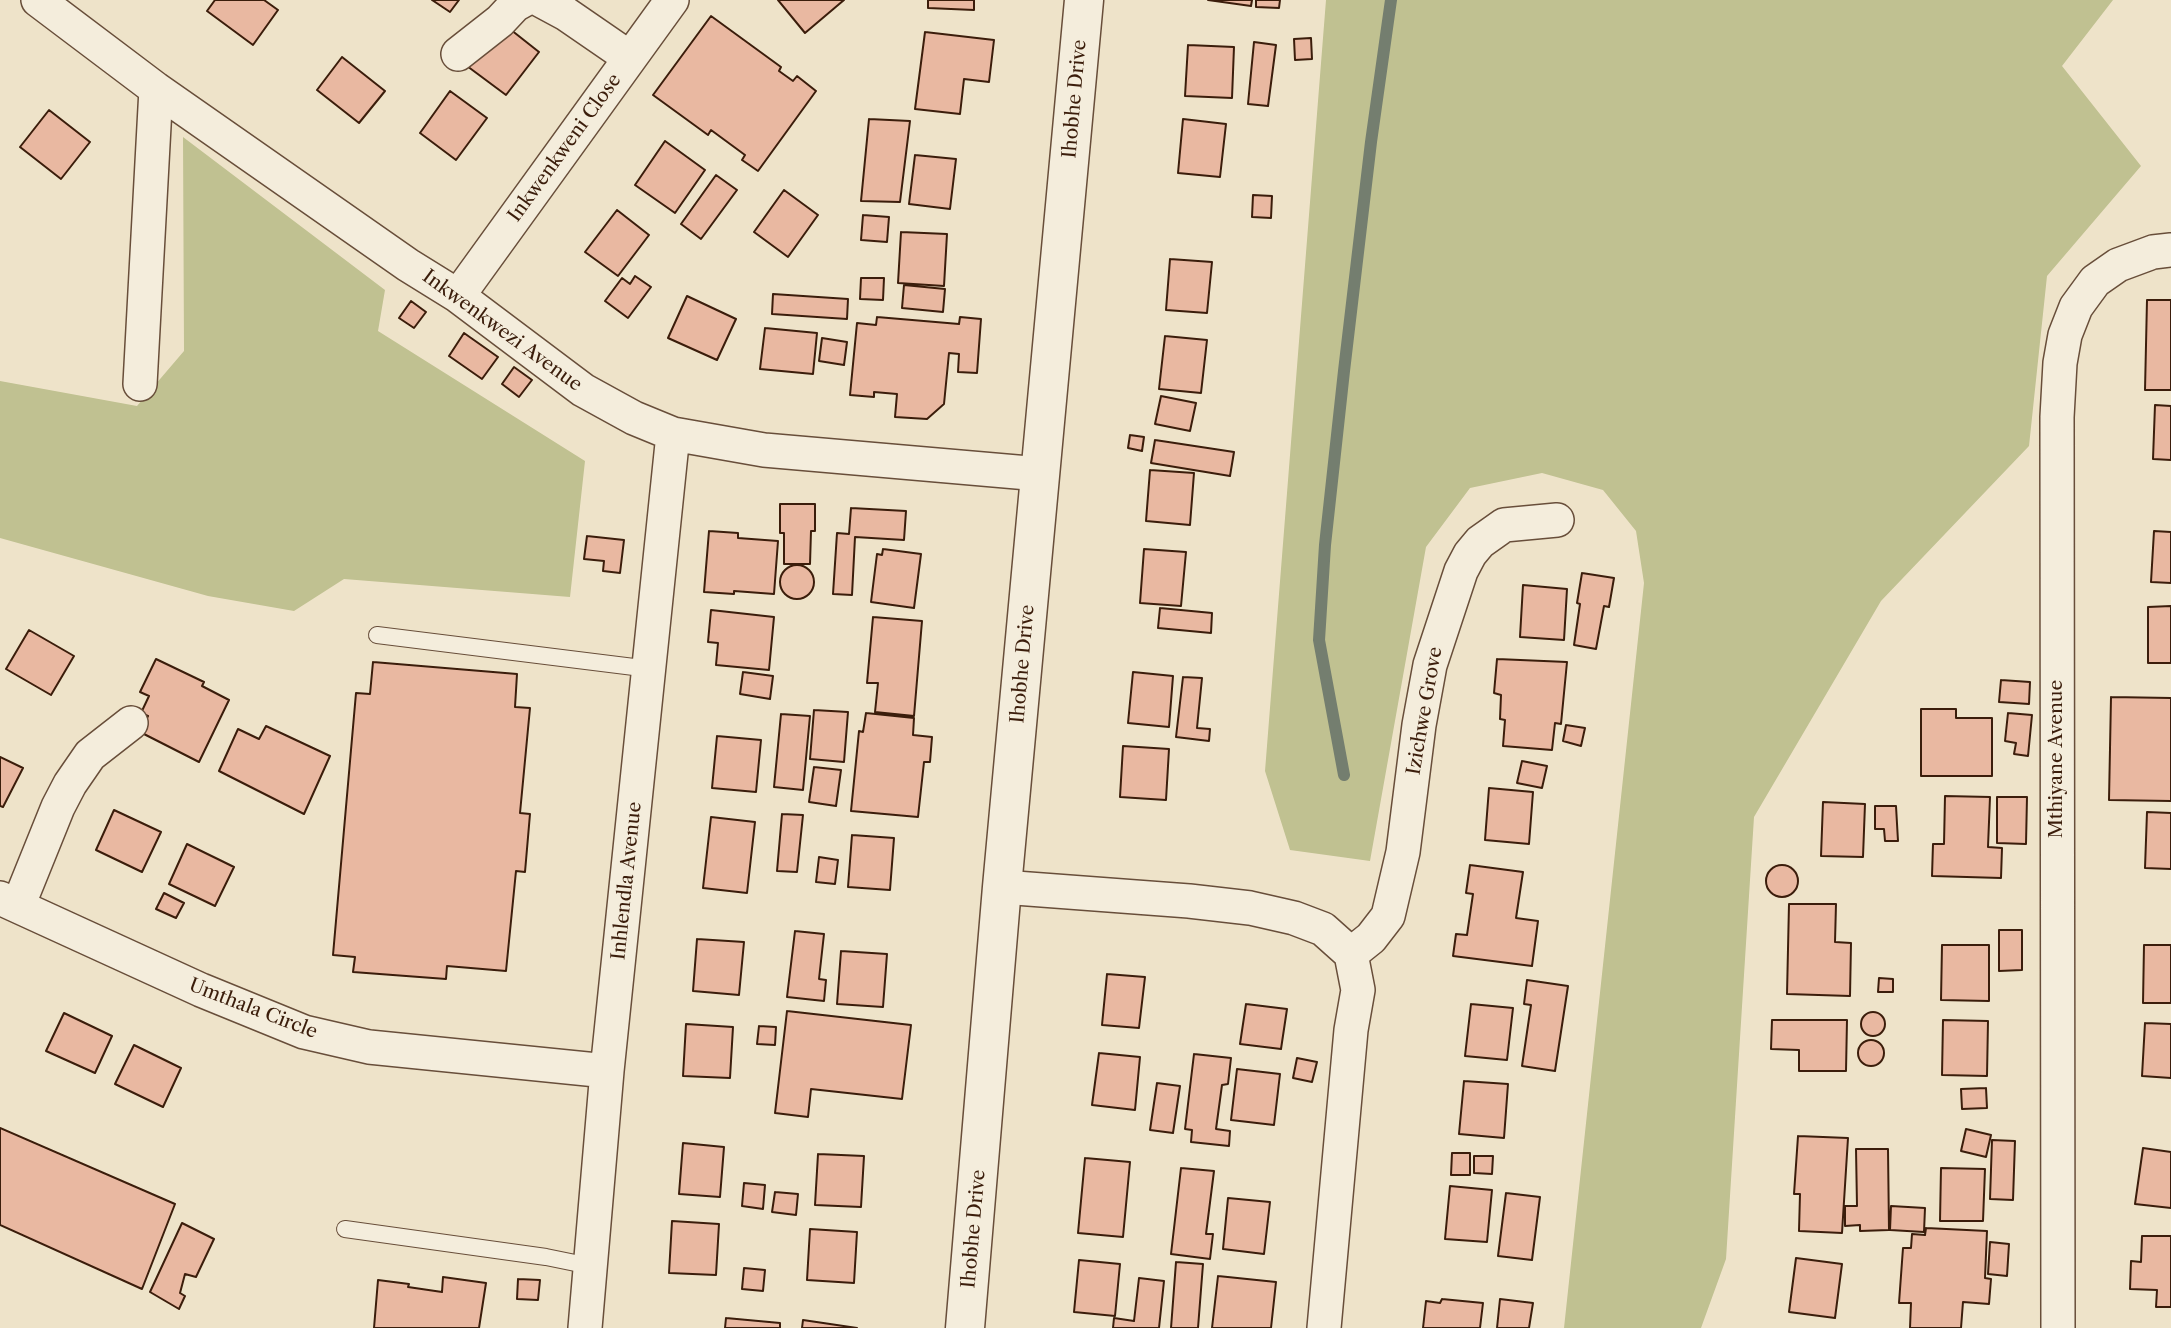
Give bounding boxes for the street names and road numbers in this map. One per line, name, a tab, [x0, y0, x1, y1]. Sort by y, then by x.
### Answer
street label: Ihobhe Drive	[1058, 39, 1092, 159]
street label: Inkwenkweni Close	[504, 70, 626, 226]
street label: Inkwenkwezi Avenue	[418, 265, 586, 397]
street label: Ihobhe Drive	[1006, 604, 1040, 724]
street label: Izichwe Grove	[1403, 645, 1447, 777]
street label: Mthiyane Avenue	[2046, 680, 2068, 838]
street label: Inhlendla Avenue	[607, 801, 647, 961]
street label: Umthala Circle	[186, 974, 320, 1044]
street label: Ihobhe Drive	[957, 1169, 991, 1289]

